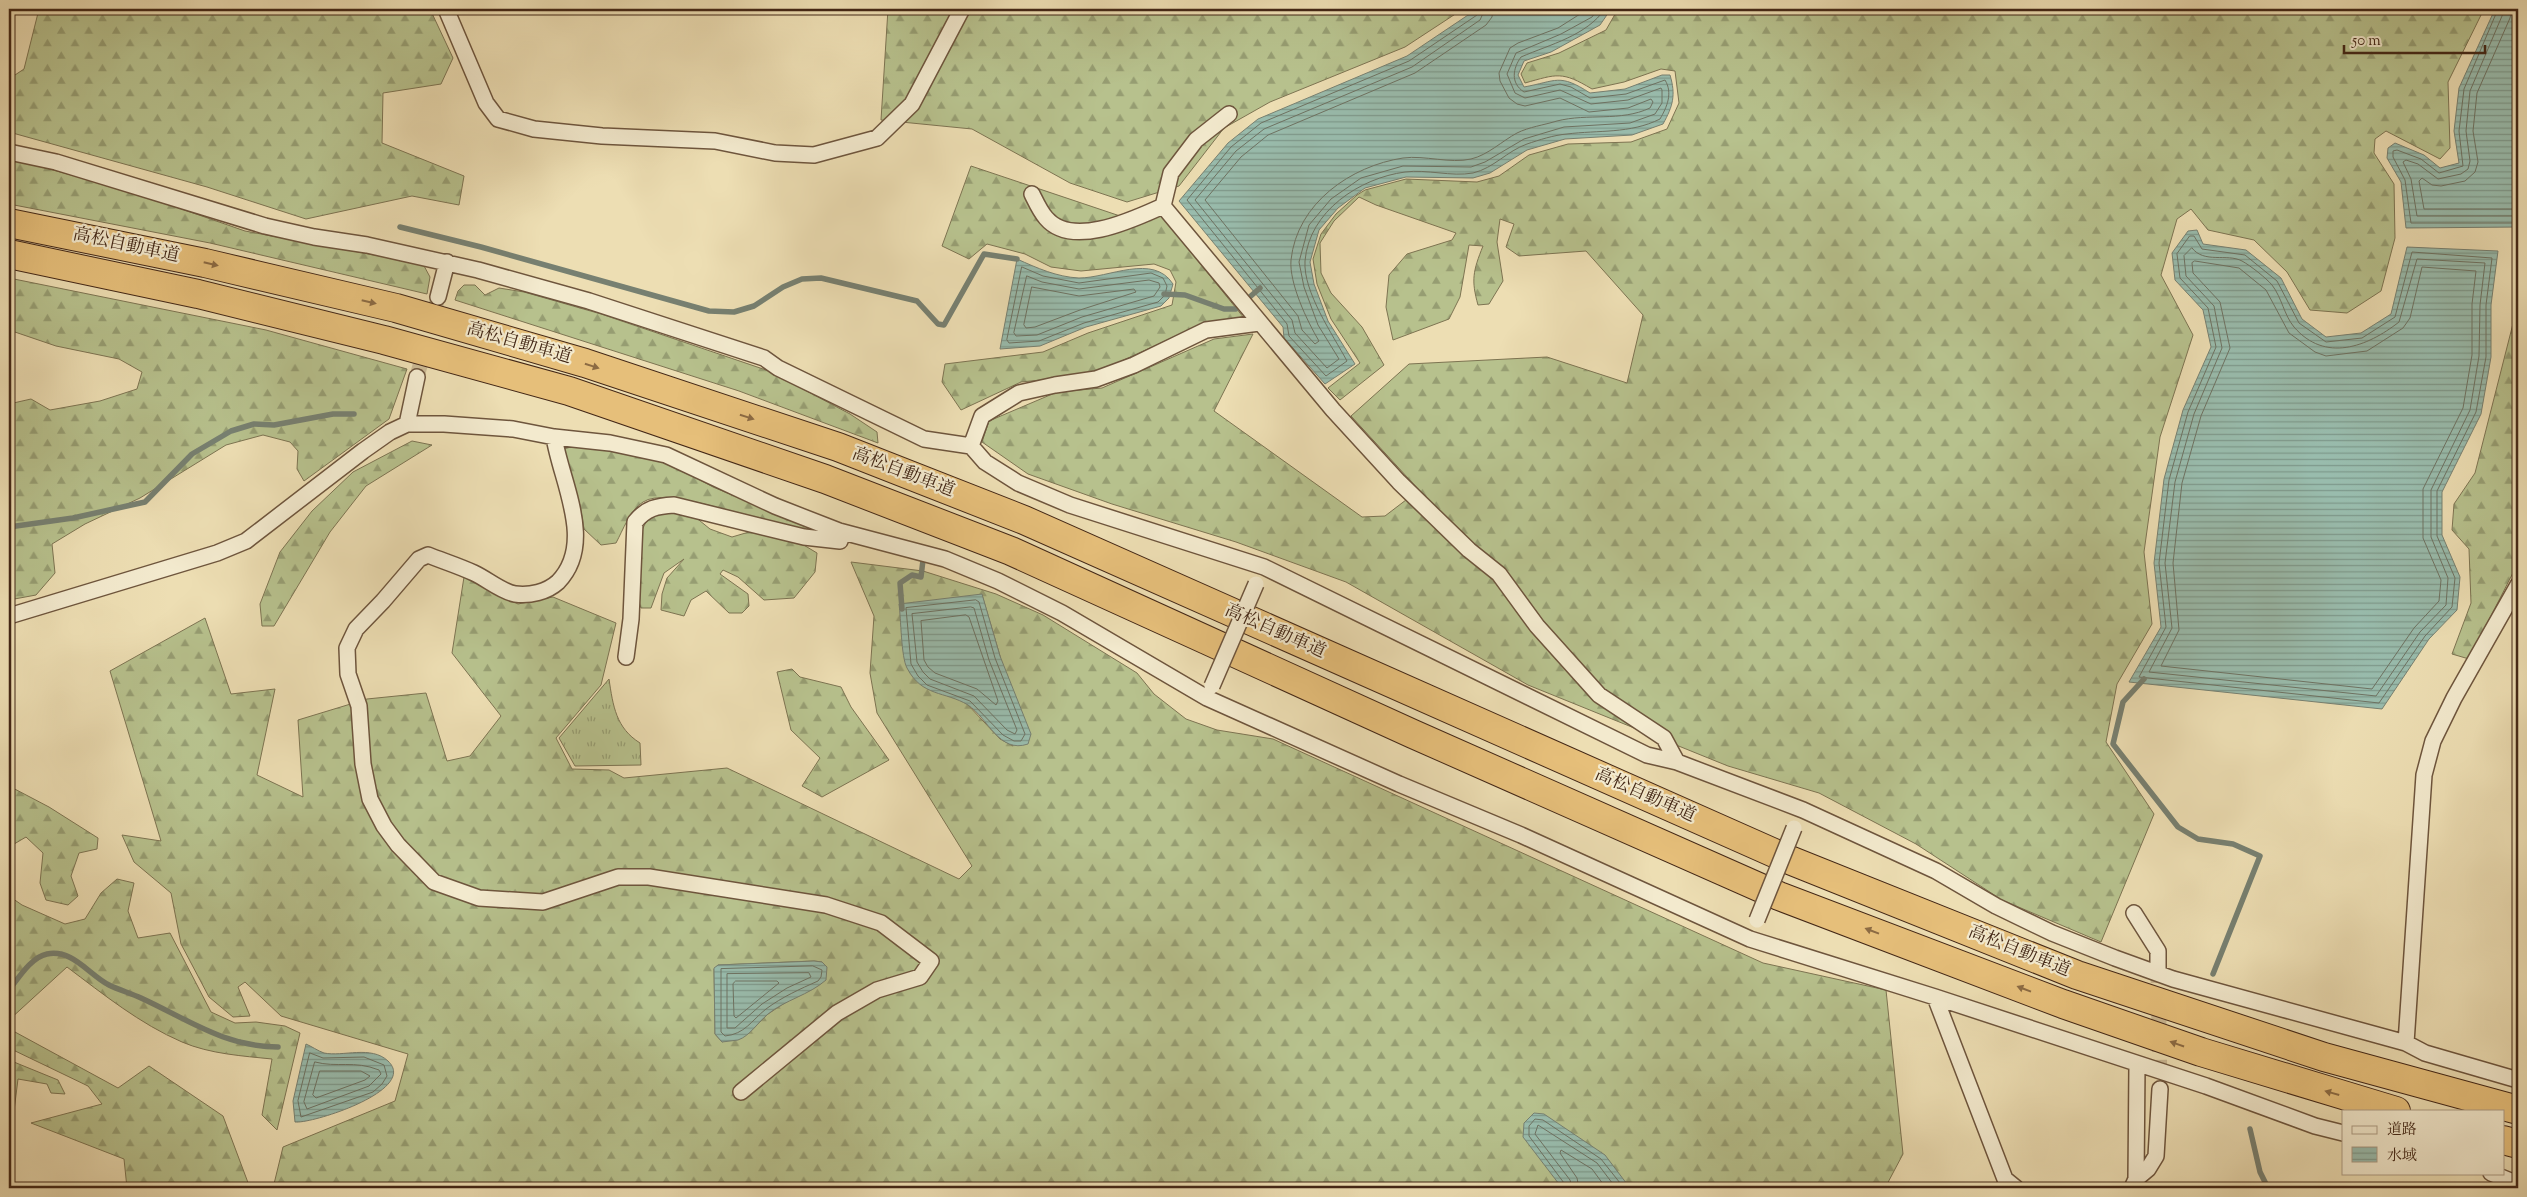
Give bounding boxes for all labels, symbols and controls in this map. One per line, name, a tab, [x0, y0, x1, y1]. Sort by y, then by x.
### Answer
scale bar	[2344, 22, 2486, 54]
text: 50 m	[2351, 31, 2381, 52]
street label: 高松自動車道	[70, 222, 182, 270]
one-way arrow	[203, 260, 218, 268]
one-way arrow	[361, 298, 377, 306]
street label: 高松自動車道	[464, 317, 574, 371]
one-way arrow	[585, 362, 600, 370]
one-way arrow	[739, 414, 754, 421]
street label: 高松自動車道	[848, 442, 958, 504]
street label: 高松自動車道	[1220, 598, 1330, 666]
street label: 高松自動車道	[1590, 762, 1700, 830]
street label: 高松自動車道	[1964, 920, 2074, 984]
one-way arrow	[1865, 927, 1880, 934]
one-way arrow	[2017, 985, 2032, 992]
one-way arrow	[2170, 1040, 2185, 1047]
one-way arrow	[2325, 1088, 2340, 1096]
legend	[2342, 1110, 2504, 1174]
text: 道路	[2387, 1120, 2417, 1141]
text: 水域	[2387, 1146, 2417, 1167]

